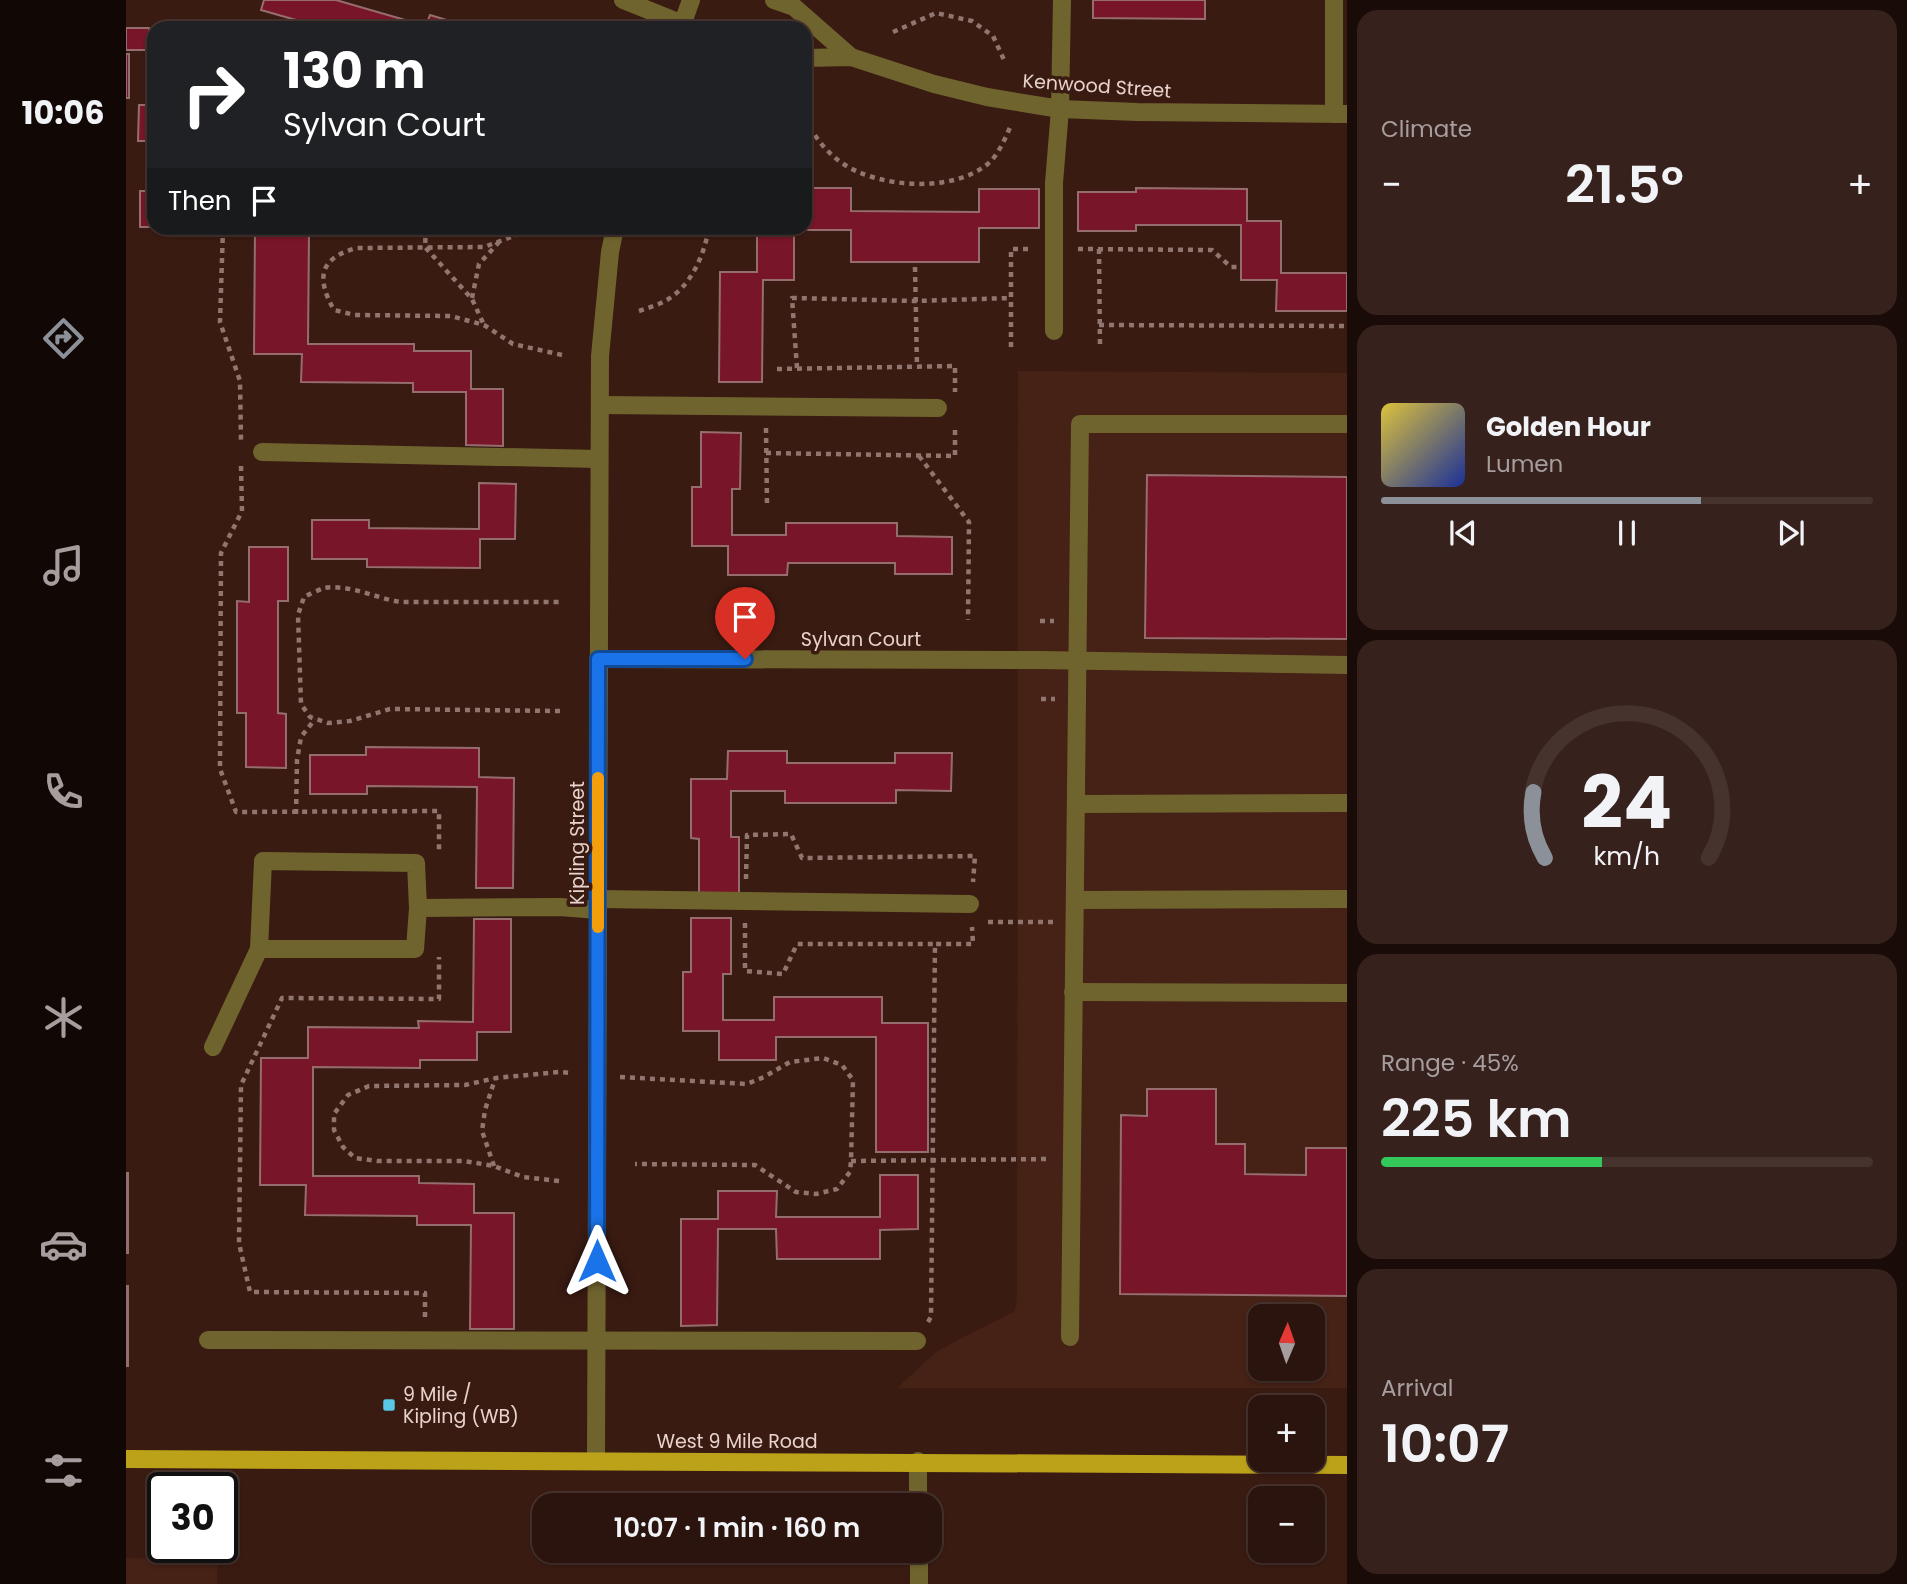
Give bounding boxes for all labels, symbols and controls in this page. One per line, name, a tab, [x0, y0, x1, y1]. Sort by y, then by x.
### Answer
text: 130 m	[283, 37, 425, 105]
icon: right	[168, 49, 259, 140]
street label: Kenwood Street	[1022, 67, 1172, 105]
text: 10:06	[21, 90, 105, 135]
text: Sylvan Court	[283, 102, 486, 147]
text: Climate	[1381, 113, 1472, 145]
text: 21.5°	[1565, 148, 1684, 221]
text: −	[1381, 158, 1402, 211]
text: +	[1847, 158, 1873, 211]
icon: arrive	[245, 182, 283, 220]
text: Then	[168, 183, 231, 219]
icon: directions	[39, 314, 88, 363]
text: Golden Hour	[1486, 409, 1651, 445]
text: Lumen	[1486, 448, 1563, 480]
icon: previous	[1444, 514, 1482, 552]
icon: pause	[1608, 514, 1646, 552]
icon: next	[1772, 514, 1810, 552]
icon: music	[39, 541, 88, 590]
pin	[715, 587, 775, 659]
icon: arrive	[726, 598, 764, 636]
street label: Sylvan Court	[801, 626, 921, 653]
text: 24	[1582, 752, 1672, 853]
icon: phone	[39, 767, 88, 816]
street label: Kipling Street	[564, 781, 591, 905]
text: km/h	[1594, 839, 1660, 874]
icon: climate	[39, 993, 88, 1042]
text: Range · 45%	[1381, 1047, 1519, 1079]
text: 225 km	[1381, 1082, 1571, 1155]
icon: car	[39, 1220, 88, 1269]
position arrow	[560, 1224, 634, 1298]
north arrow	[1248, 1304, 1325, 1381]
map controls	[1248, 1304, 1325, 1563]
text: Arrival	[1381, 1372, 1453, 1404]
place label: 9 Mile / Kipling (WB)	[403, 1381, 519, 1430]
button: +	[1248, 1395, 1325, 1472]
marker: 9 Mile / Kipling (WB)	[381, 1397, 397, 1413]
text: 10:07	[1381, 1407, 1509, 1480]
street label: West 9 Mile Road	[656, 1428, 818, 1455]
icon: filters	[39, 1446, 88, 1495]
speed limit sign: 30	[147, 1472, 238, 1563]
button: −	[1248, 1486, 1325, 1563]
text: 10:07 · 1 min · 160 m	[614, 1510, 860, 1546]

